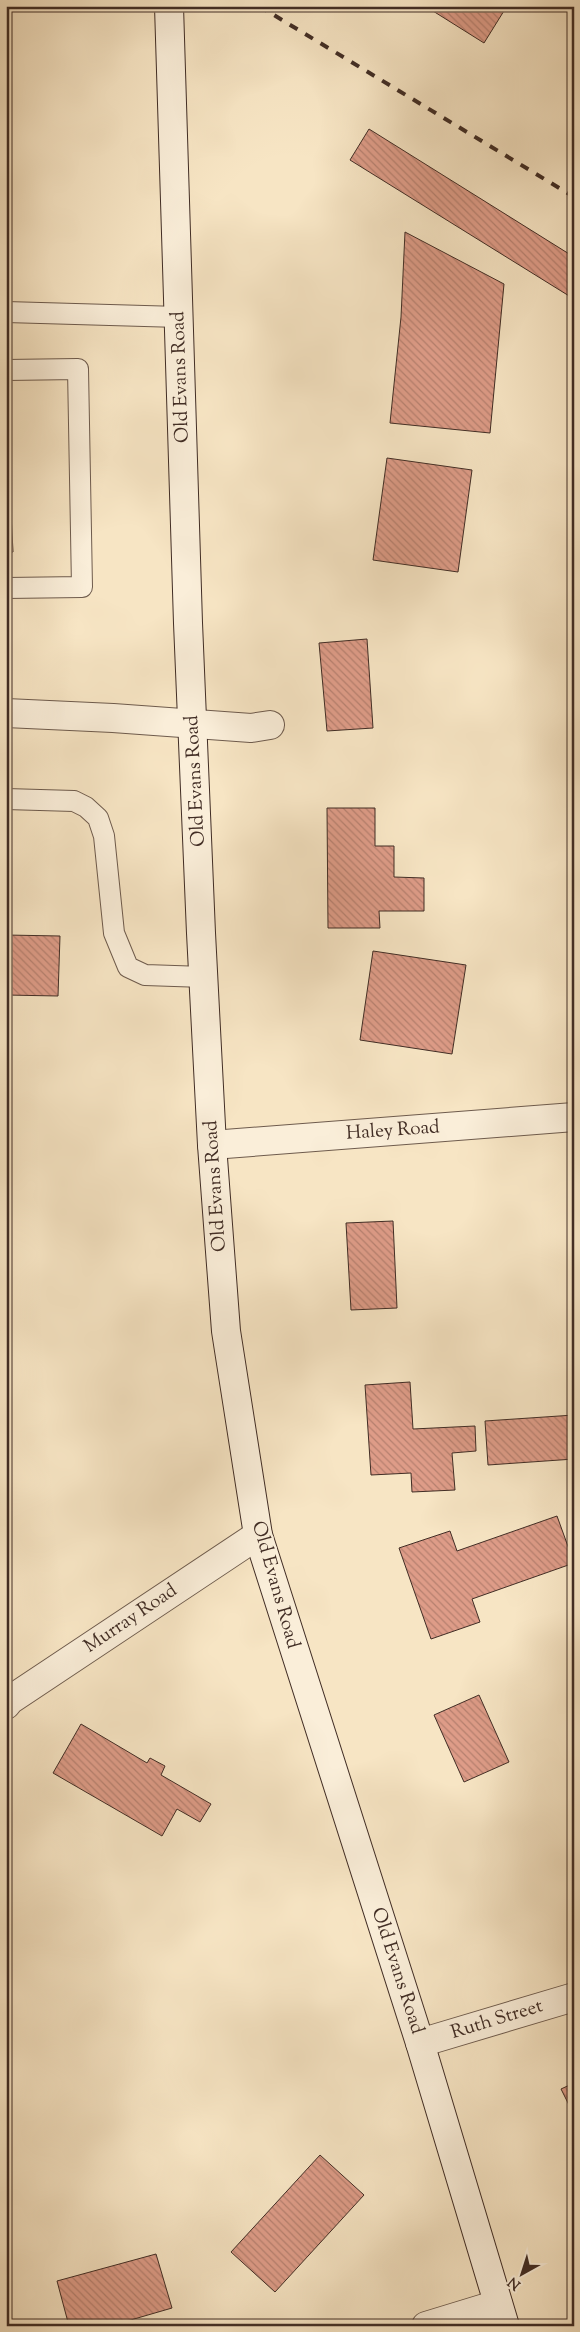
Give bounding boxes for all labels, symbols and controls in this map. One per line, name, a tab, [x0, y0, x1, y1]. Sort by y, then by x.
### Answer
street label: Old Evans Road	[165, 310, 197, 443]
street label: Old Evans Road	[179, 714, 213, 847]
street label: Haley Road	[345, 1114, 441, 1148]
street label: Old Evans Road	[198, 1119, 234, 1253]
street label: Old Evans Road	[244, 1518, 306, 1652]
street label: Murray Road	[79, 1578, 183, 1660]
street label: Old Evans Road	[364, 1904, 430, 2038]
street label: Ruth Street	[448, 1993, 547, 2047]
north arrow	[498, 2250, 548, 2300]
text: N	[504, 2271, 526, 2294]

